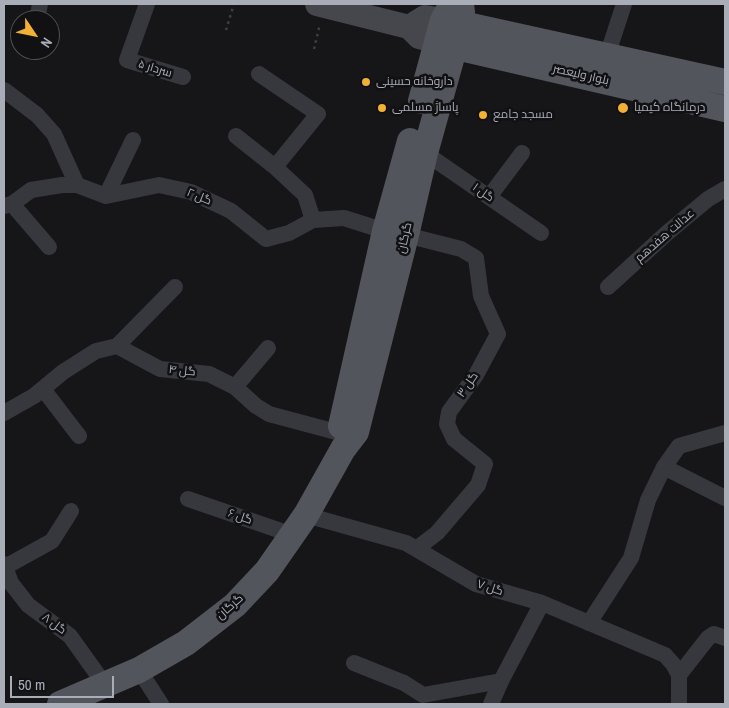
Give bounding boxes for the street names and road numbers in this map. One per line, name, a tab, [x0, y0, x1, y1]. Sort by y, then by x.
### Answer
street label: سردار ۵	[136, 57, 174, 81]
street label: بلوار ولیعصر	[551, 62, 611, 88]
street label: گل ۱	[469, 181, 497, 205]
street label: گل ۲	[184, 186, 214, 208]
street label: عدالت هفدهم	[632, 206, 698, 266]
street label: گرگان	[394, 221, 416, 255]
street label: گل ۴	[168, 362, 196, 380]
street label: گل ۳	[454, 370, 482, 400]
street label: گل ۶	[226, 506, 254, 528]
street label: گل ۷	[475, 577, 505, 599]
street label: گرگان	[213, 591, 247, 623]
street label: گل ۸	[39, 610, 69, 638]

